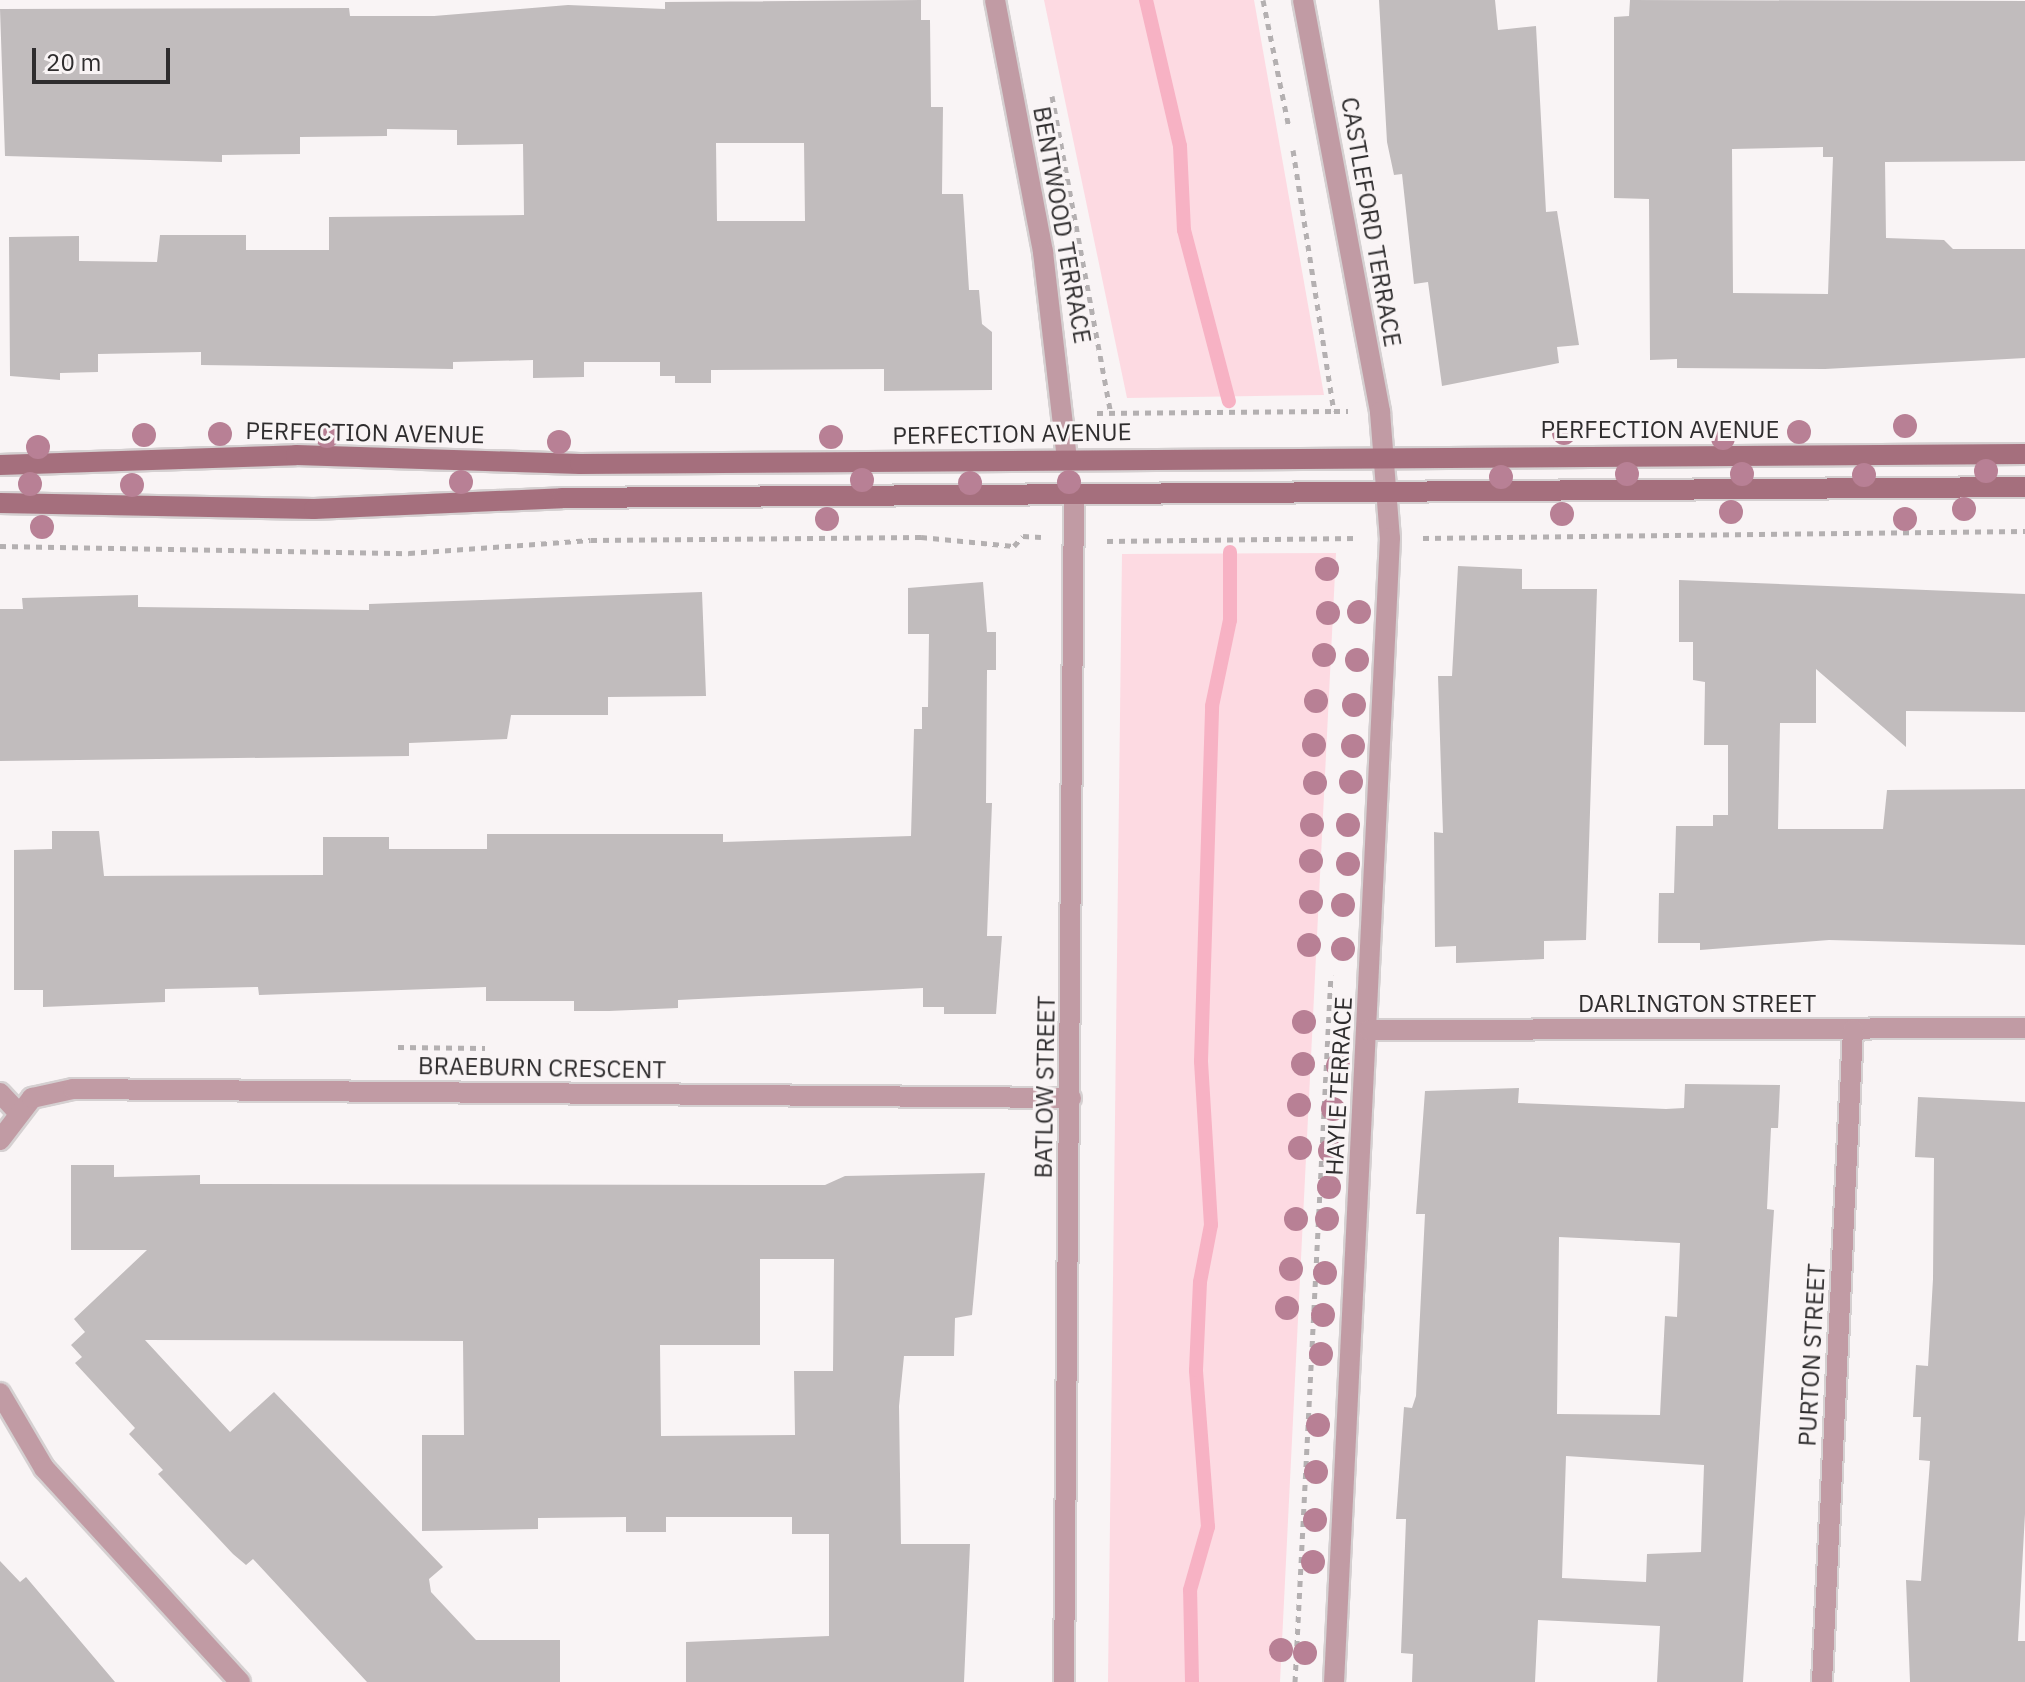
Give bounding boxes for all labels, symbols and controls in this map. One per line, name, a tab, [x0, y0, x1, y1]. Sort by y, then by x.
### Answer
scale bar	[36, 32, 174, 82]
text: 20 m	[46, 46, 101, 78]
street label: CASTLEFORD TERRACE	[1335, 95, 1407, 349]
street label: BENTWOOD TERRACE	[1027, 104, 1097, 346]
street label: PERFECTION AVENUE	[1540, 416, 1780, 444]
street label: PERFECTION AVENUE	[245, 417, 485, 449]
street label: PERFECTION AVENUE	[892, 418, 1132, 450]
street label: DARLINGTON STREET	[1578, 990, 1816, 1018]
street label: BATLOW STREET	[1029, 995, 1061, 1179]
street label: HAYLE TERRACE	[1320, 996, 1358, 1176]
street label: BRAEBURN CRESCENT	[418, 1051, 666, 1085]
street label: PURTON STREET	[1793, 1263, 1831, 1447]

